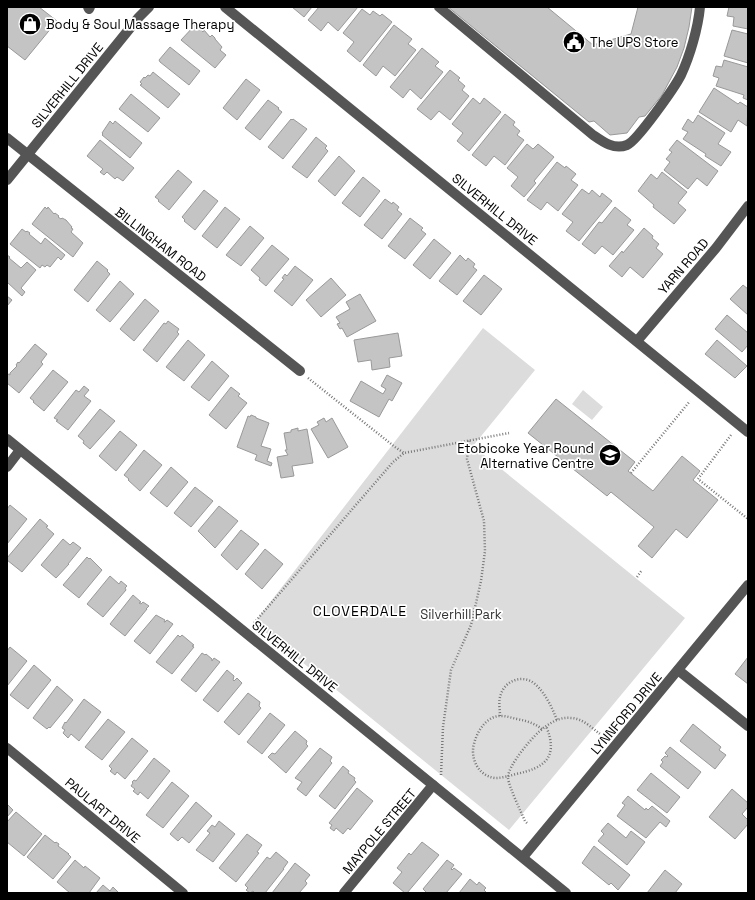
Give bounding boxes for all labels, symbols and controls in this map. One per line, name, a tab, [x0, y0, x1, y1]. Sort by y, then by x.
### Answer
shop icon: Body & Soul Massage Therapy	[17, 11, 43, 37]
place label: Body & Soul Massage Therapy	[46, 16, 234, 33]
public building icon: The UPS Store	[561, 29, 587, 55]
place label: The UPS Store	[590, 34, 679, 51]
street label: SILVERHILL DRIVE	[28, 39, 107, 131]
street label: SILVERHILL DRIVE	[449, 170, 541, 249]
street label: BILLINGHAM ROAD	[112, 203, 210, 285]
street label: YARN ROAD	[654, 235, 712, 298]
place label: Etobicoke Year Round Alternative Centre	[457, 440, 594, 472]
school or university icon: Etobicoke Year Round Alternative Centre	[597, 442, 623, 468]
district label: CLOVERDALE	[313, 602, 407, 620]
park label: Silverhill Park	[420, 606, 502, 623]
street label: SILVERHILL DRIVE	[249, 617, 341, 696]
street label: LYNNFORD DRIVE	[587, 669, 666, 758]
street label: PAULART DRIVE	[62, 774, 144, 847]
street label: MAYPOLE STREET	[339, 785, 420, 878]

